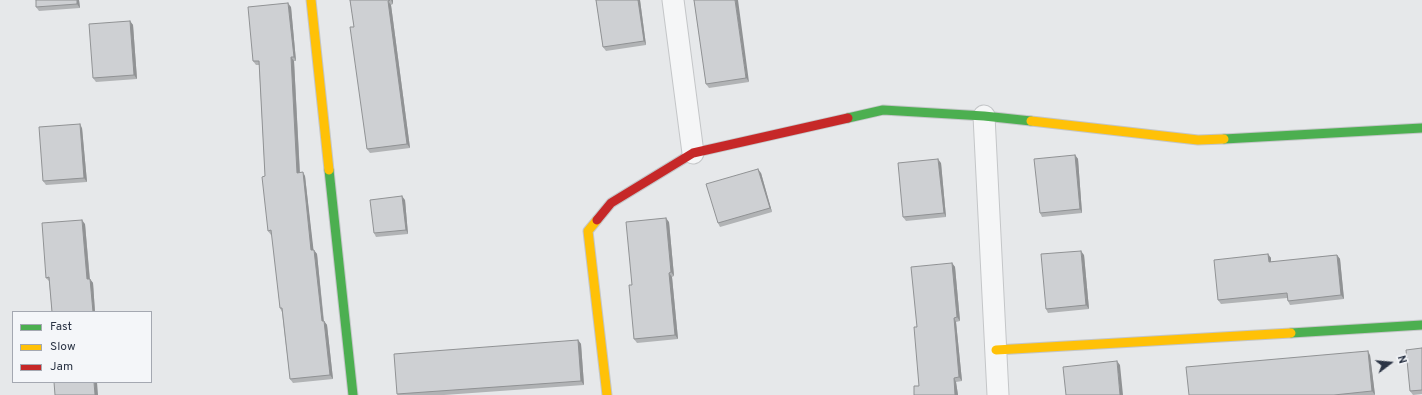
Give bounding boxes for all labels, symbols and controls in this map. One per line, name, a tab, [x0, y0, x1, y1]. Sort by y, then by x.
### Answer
legend	[12, 311, 152, 383]
text: Fast	[50, 319, 72, 335]
text: Slow	[50, 339, 76, 355]
north arrow	[1370, 343, 1410, 383]
text: N	[1394, 354, 1409, 365]
text: Jam	[50, 359, 73, 375]

